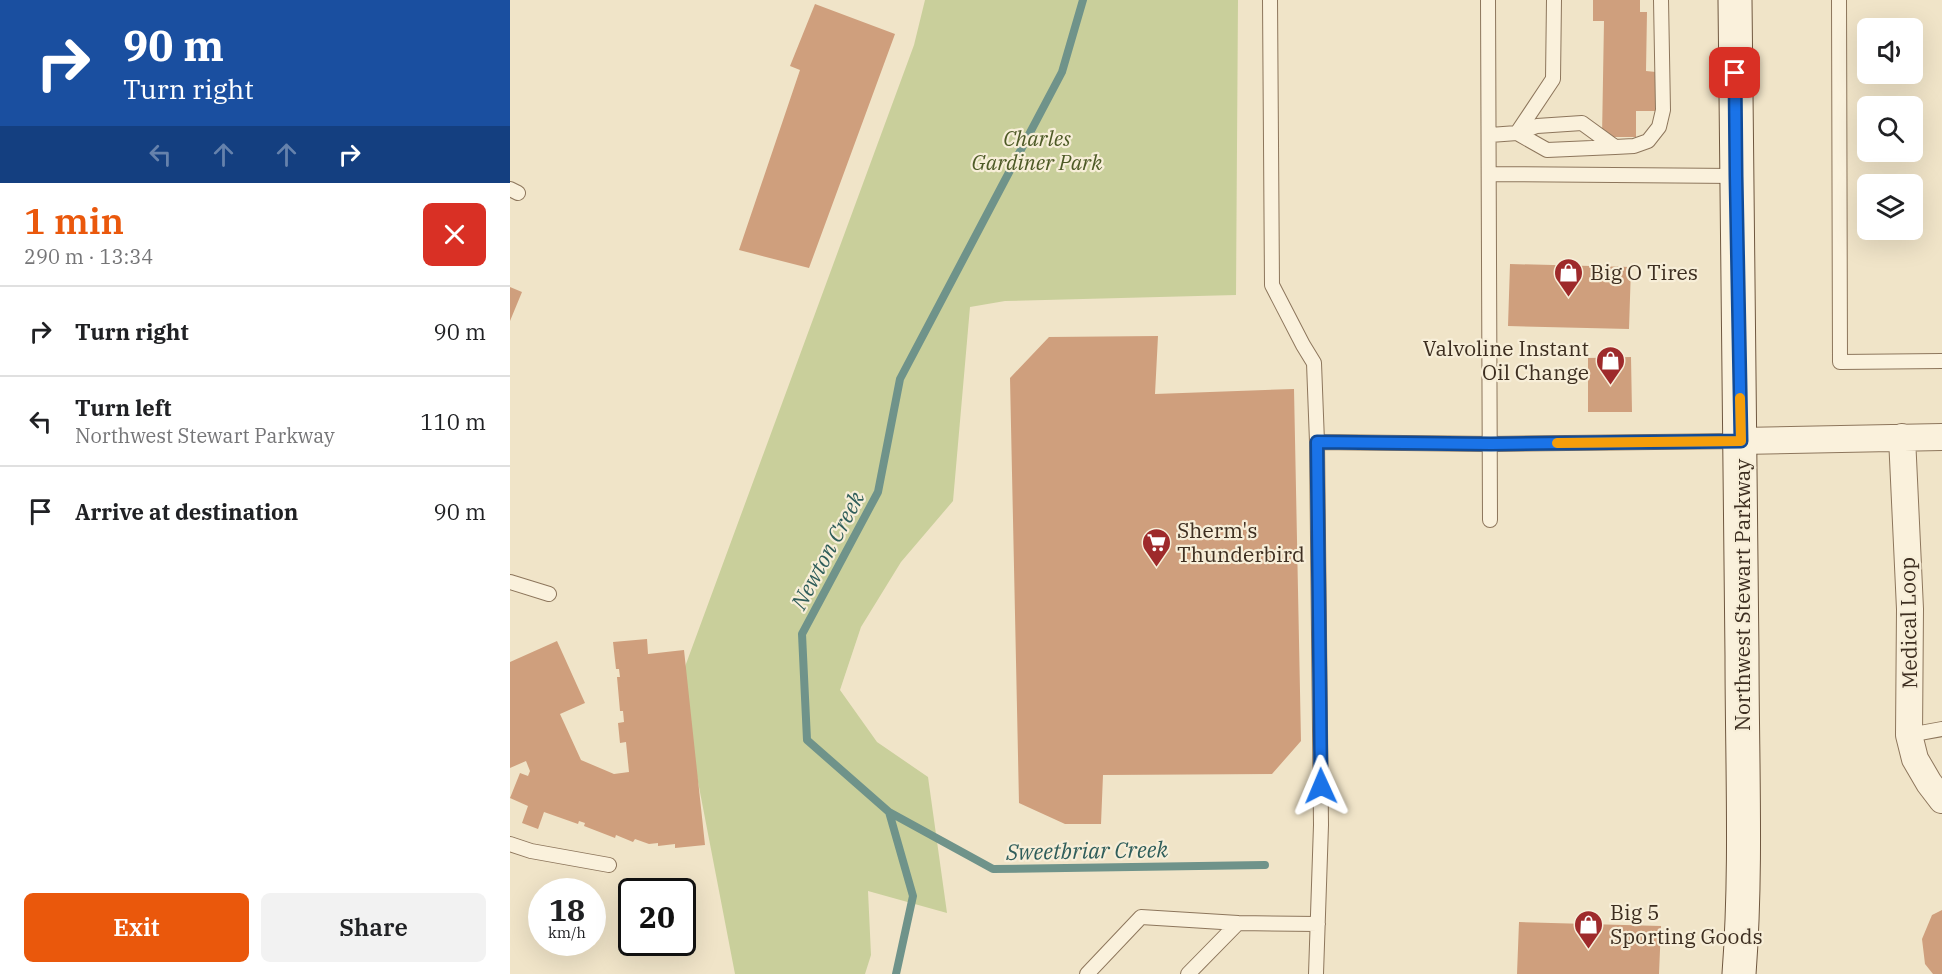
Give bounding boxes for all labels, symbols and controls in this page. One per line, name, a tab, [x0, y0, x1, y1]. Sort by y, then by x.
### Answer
text: 90 m	[123, 18, 224, 73]
map controls	[1857, 18, 1923, 240]
button: sound	[1857, 18, 1923, 84]
icon: right	[24, 24, 102, 102]
pin	[1709, 47, 1760, 98]
icon: arrive	[1718, 56, 1751, 89]
text: Turn right	[123, 71, 254, 106]
button: search	[1857, 96, 1923, 162]
park label: Charles Gardiner Park	[972, 124, 1103, 176]
icon: left	[144, 138, 177, 171]
icon: ahead	[207, 138, 240, 171]
icon: ahead	[270, 138, 303, 171]
icon: right	[333, 138, 366, 171]
button: layers	[1857, 174, 1923, 240]
text: 1 min	[24, 197, 124, 244]
button: close	[423, 203, 486, 266]
text: 290 m · 13:34	[24, 243, 153, 270]
shop icon: Big O Tires	[1553, 256, 1585, 298]
place label: Big O Tires	[1590, 258, 1698, 286]
icon: right	[24, 315, 57, 348]
text: Turn right	[75, 317, 189, 346]
text: 90 m	[434, 317, 486, 346]
place label: Valvoline Instant Oil Change	[1423, 334, 1589, 386]
shop icon: Valvoline Instant Oil Change	[1594, 344, 1626, 386]
text: Turn left	[75, 393, 171, 422]
icon: left	[24, 405, 57, 438]
text: 110 m	[420, 407, 486, 436]
text: Northwest Stewart Parkway	[75, 422, 335, 449]
street label: Northwest Stewart Parkway	[1728, 458, 1756, 731]
water label: Newton Creek	[783, 486, 870, 615]
icon: arrive	[24, 495, 57, 528]
text: Arrive at destination	[75, 497, 298, 526]
text: 90 m	[434, 497, 486, 526]
place label: Sherm's Thunderbird	[1177, 516, 1305, 568]
supermarket icon: Sherm's Thunderbird	[1140, 526, 1172, 568]
street label: Medical Loop	[1893, 557, 1923, 689]
position arrow	[1289, 754, 1353, 818]
water label: Sweetbriar Creek	[1005, 834, 1169, 866]
speed limit sign: 20	[618, 878, 696, 956]
text: 18	[549, 890, 585, 929]
button: Exit	[24, 893, 249, 962]
button: Share	[261, 893, 486, 962]
place label: Big 5 Sporting Goods	[1610, 898, 1763, 950]
shop icon: Big 5 Sporting Goods	[1573, 908, 1605, 950]
text: km/h	[548, 923, 586, 942]

